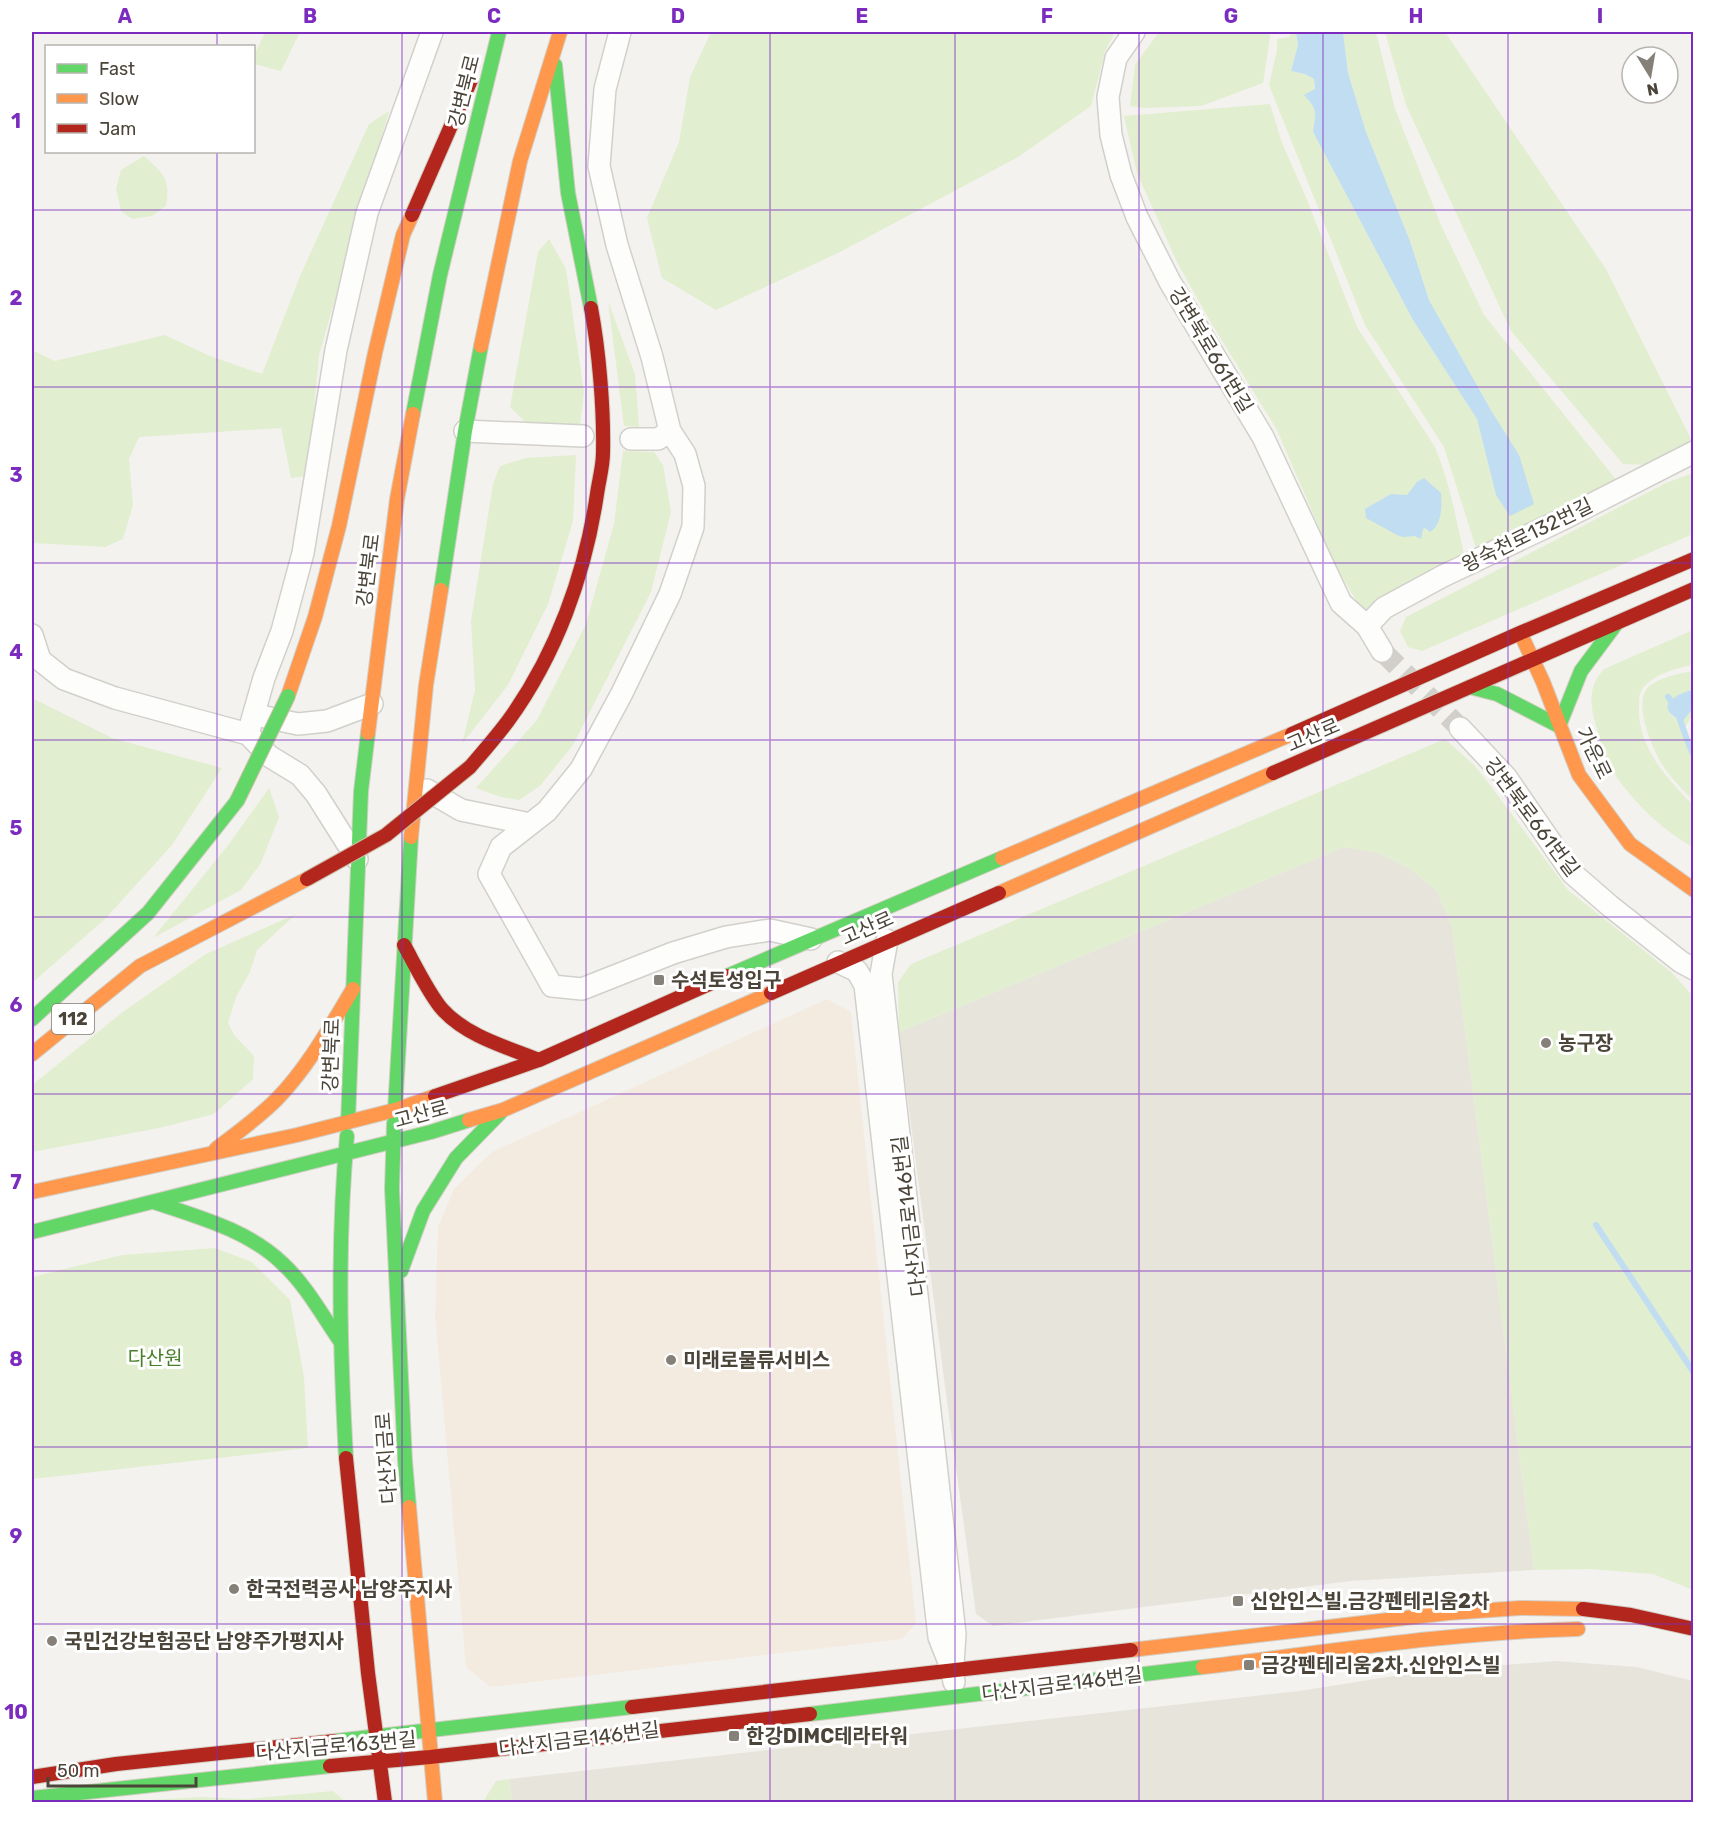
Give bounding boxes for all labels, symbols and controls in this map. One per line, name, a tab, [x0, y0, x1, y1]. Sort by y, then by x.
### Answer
text: A	[118, 4, 133, 28]
text: B	[303, 4, 317, 28]
text: C	[487, 4, 501, 28]
text: D	[671, 4, 685, 28]
text: E	[856, 4, 868, 28]
text: F	[1041, 4, 1053, 28]
text: G	[1224, 4, 1238, 28]
text: H	[1409, 4, 1423, 28]
text: I	[1597, 4, 1603, 28]
legend	[45, 45, 255, 153]
north arrow	[1620, 45, 1680, 105]
street label: 강변북로	[443, 52, 485, 130]
text: Fast	[99, 58, 135, 80]
text: N	[1645, 79, 1660, 100]
text: Slow	[99, 88, 139, 110]
text: 1	[11, 109, 21, 133]
text: Jam	[99, 118, 136, 140]
street label: 강변북로661번길	[1164, 283, 1258, 417]
text: 2	[10, 286, 23, 310]
text: 3	[9, 463, 23, 487]
street label: 왕숙천로132번길	[1458, 493, 1596, 577]
street label: 강변북로	[352, 532, 384, 608]
text: 4	[9, 640, 23, 664]
street label: 고산로	[1283, 713, 1343, 757]
street label: 가운로	[1571, 723, 1617, 783]
street label: 강변북로661번길	[1480, 753, 1584, 881]
text: 5	[10, 816, 23, 840]
street label: 고산로	[837, 906, 897, 950]
place label: 수석토성입구	[671, 968, 781, 992]
marker: 수석토성입구	[652, 973, 666, 987]
text: 6	[9, 993, 23, 1017]
road number: 112	[52, 1004, 94, 1034]
street label: 강변북로	[318, 1018, 344, 1092]
place label: 농구장	[1558, 1031, 1613, 1055]
marker: 농구장	[1539, 1036, 1553, 1050]
street label: 고산로	[391, 1095, 451, 1133]
street label: 다산지금로146번길	[887, 1134, 931, 1298]
text: 7	[10, 1170, 22, 1194]
park label: 다산원	[127, 1346, 183, 1370]
text: 8	[9, 1347, 23, 1371]
place label: 미래로물류서비스	[683, 1348, 830, 1372]
marker: 미래로물류서비스	[664, 1353, 678, 1367]
street label: 다산지금로	[371, 1411, 401, 1505]
text: 9	[10, 1524, 23, 1548]
place label: 한국전력공사 남양주지사	[246, 1577, 453, 1601]
marker: 한국전력공사 남양주지사	[227, 1582, 241, 1596]
place label: 신안인스빌.금강펜테리움2차	[1250, 1589, 1490, 1613]
marker: 신안인스빌.금강펜테리움2차	[1231, 1594, 1245, 1608]
place label: 국민건강보험공단 남양주가평지사	[64, 1629, 344, 1653]
marker: 국민건강보험공단 남양주가평지사	[45, 1634, 59, 1648]
place label: 금강펜테리움2차.신안인스빌	[1261, 1653, 1500, 1677]
marker: 금강펜테리움2차.신안인스빌	[1242, 1658, 1256, 1672]
street label: 다산지금로146번길	[980, 1662, 1144, 1706]
text: 10	[4, 1700, 28, 1724]
street label: 다산지금로146번길	[497, 1717, 661, 1761]
place label: 한강DIMC테라타워	[746, 1724, 908, 1748]
street label: 다산지금로163번길	[255, 1727, 417, 1765]
marker: 한강DIMC테라타워	[727, 1729, 741, 1743]
scale bar	[48, 1750, 196, 1788]
text: 50 m	[57, 1760, 100, 1782]

